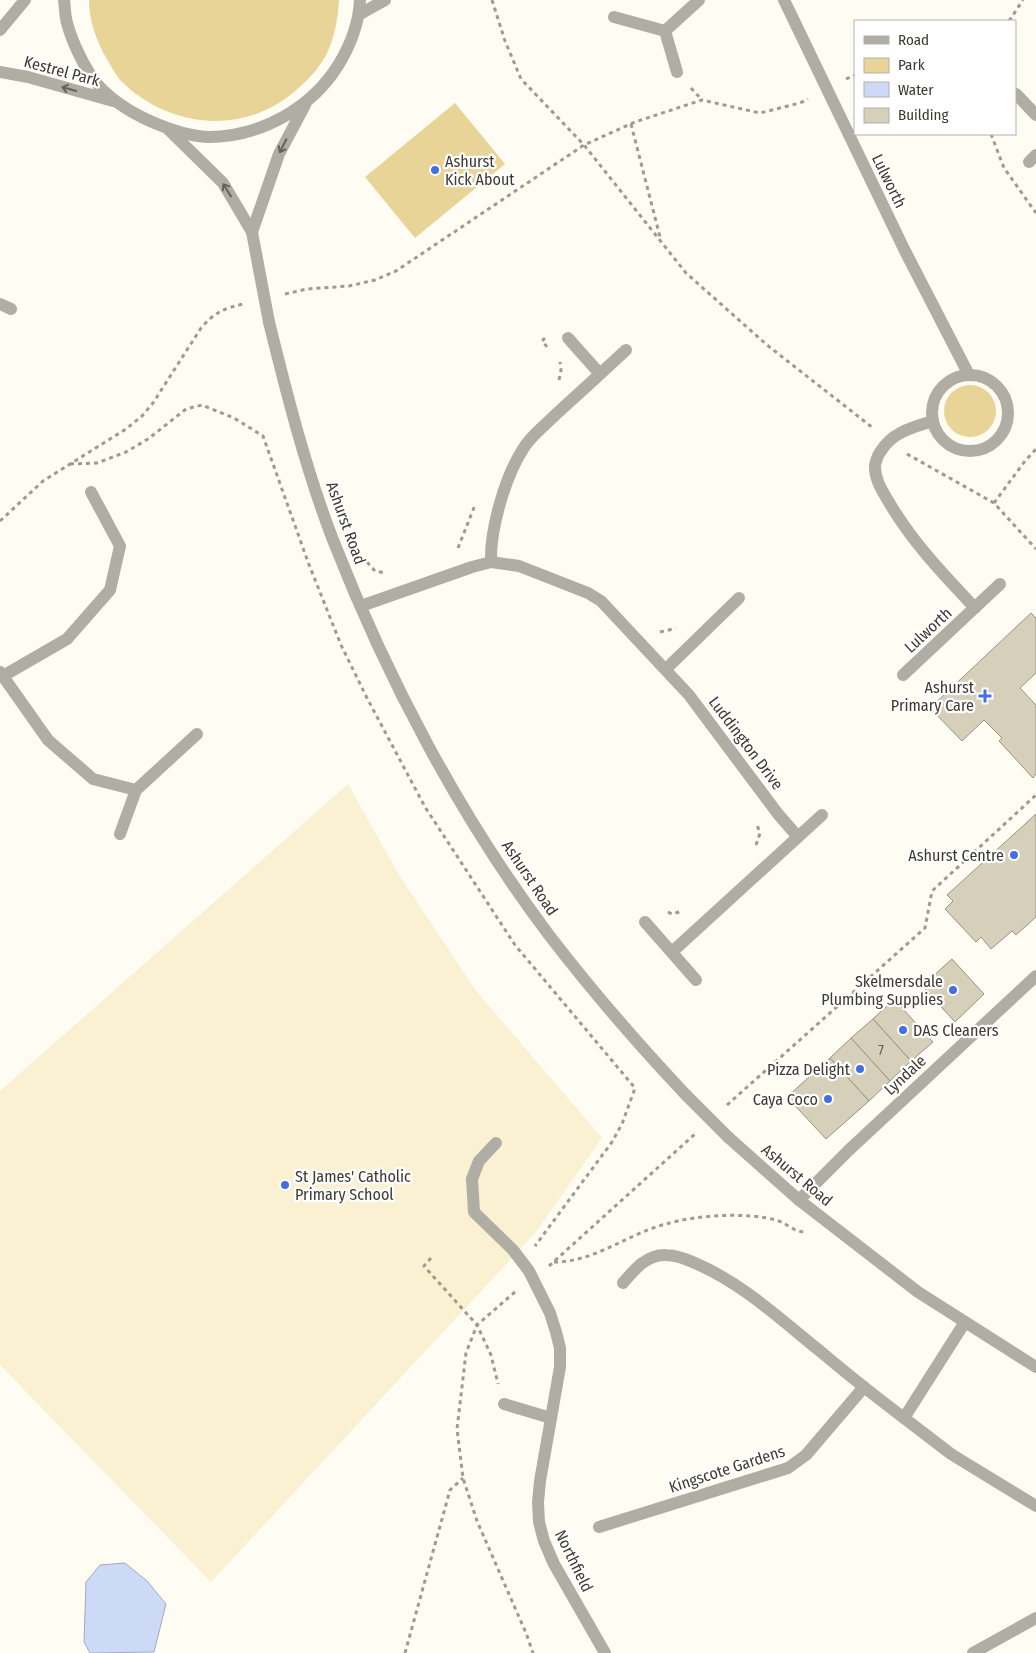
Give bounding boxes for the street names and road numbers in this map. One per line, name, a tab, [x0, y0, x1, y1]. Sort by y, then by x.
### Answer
street label: Kestrel Park	[22, 52, 102, 90]
street label: Lulworth	[868, 151, 910, 211]
street label: Ashurst Road	[322, 479, 370, 567]
street label: Lulworth	[900, 603, 956, 657]
street label: Luddington Drive	[705, 693, 787, 793]
street label: Ashurst Road	[498, 837, 562, 919]
street label: Lyndale	[880, 1051, 930, 1099]
street label: Ashurst Road	[758, 1140, 836, 1210]
street label: Kingscote Gardens	[667, 1441, 787, 1497]
street label: Northfield	[551, 1527, 597, 1595]

